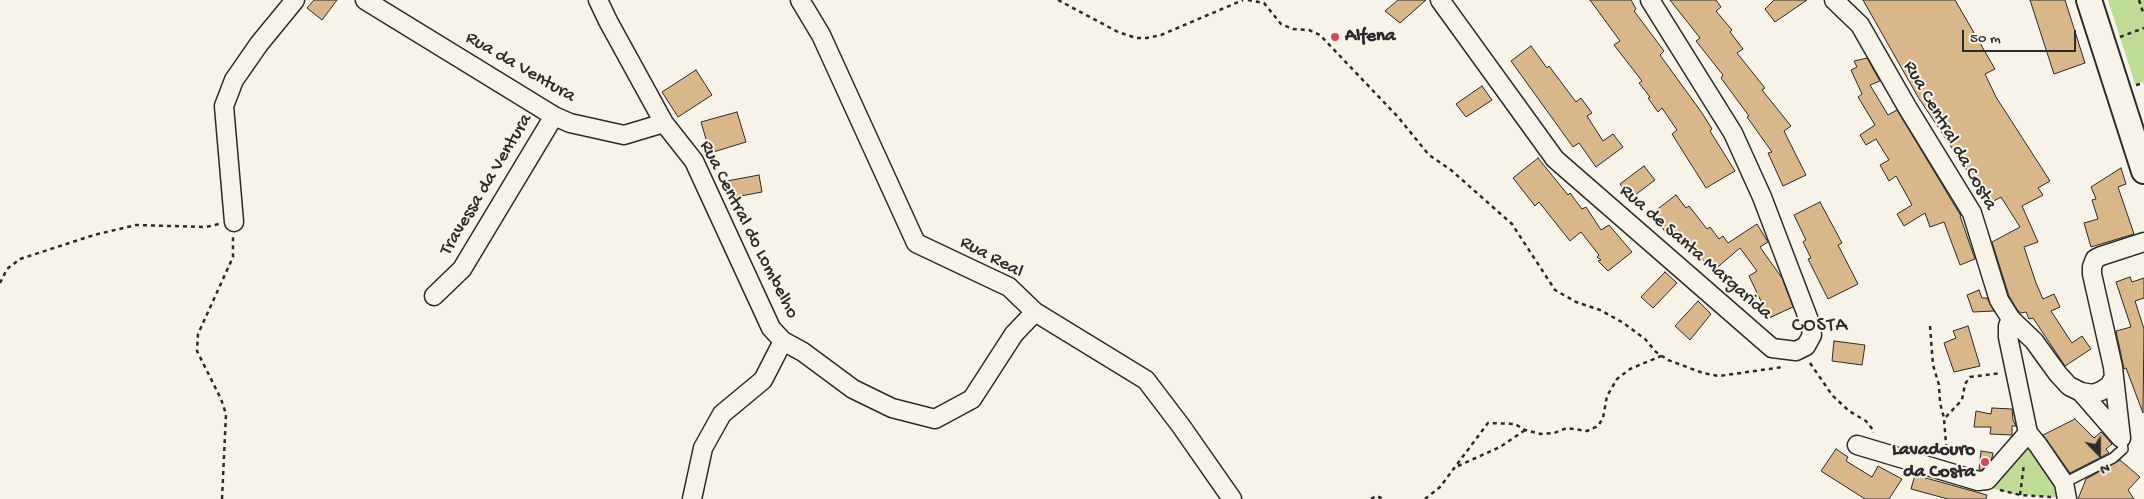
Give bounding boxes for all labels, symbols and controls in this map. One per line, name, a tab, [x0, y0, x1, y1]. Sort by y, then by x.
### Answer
scale bar	[1964, 20, 2078, 52]
place label: Alfena	[1345, 26, 1396, 48]
street label: Rua da Ventura	[461, 27, 579, 109]
text: 50 m	[1970, 30, 2001, 48]
marker: Alfena	[1329, 31, 1341, 43]
street label: Rua Central da Costa	[1897, 57, 2001, 215]
street label: Travessa da Ventura	[436, 110, 538, 260]
street label: Rua Central do Lombelho	[693, 137, 803, 323]
street label: Rua de Santa Margarida	[1614, 180, 1776, 326]
street label: Rua Real	[955, 232, 1027, 284]
district label: COSTA	[1791, 315, 1849, 339]
north arrow	[2074, 429, 2124, 479]
place label: Lavadouro da Costa	[1892, 440, 1975, 484]
marker: Lavadouro da Costa	[1979, 456, 1991, 468]
text: N	[2097, 459, 2112, 478]

